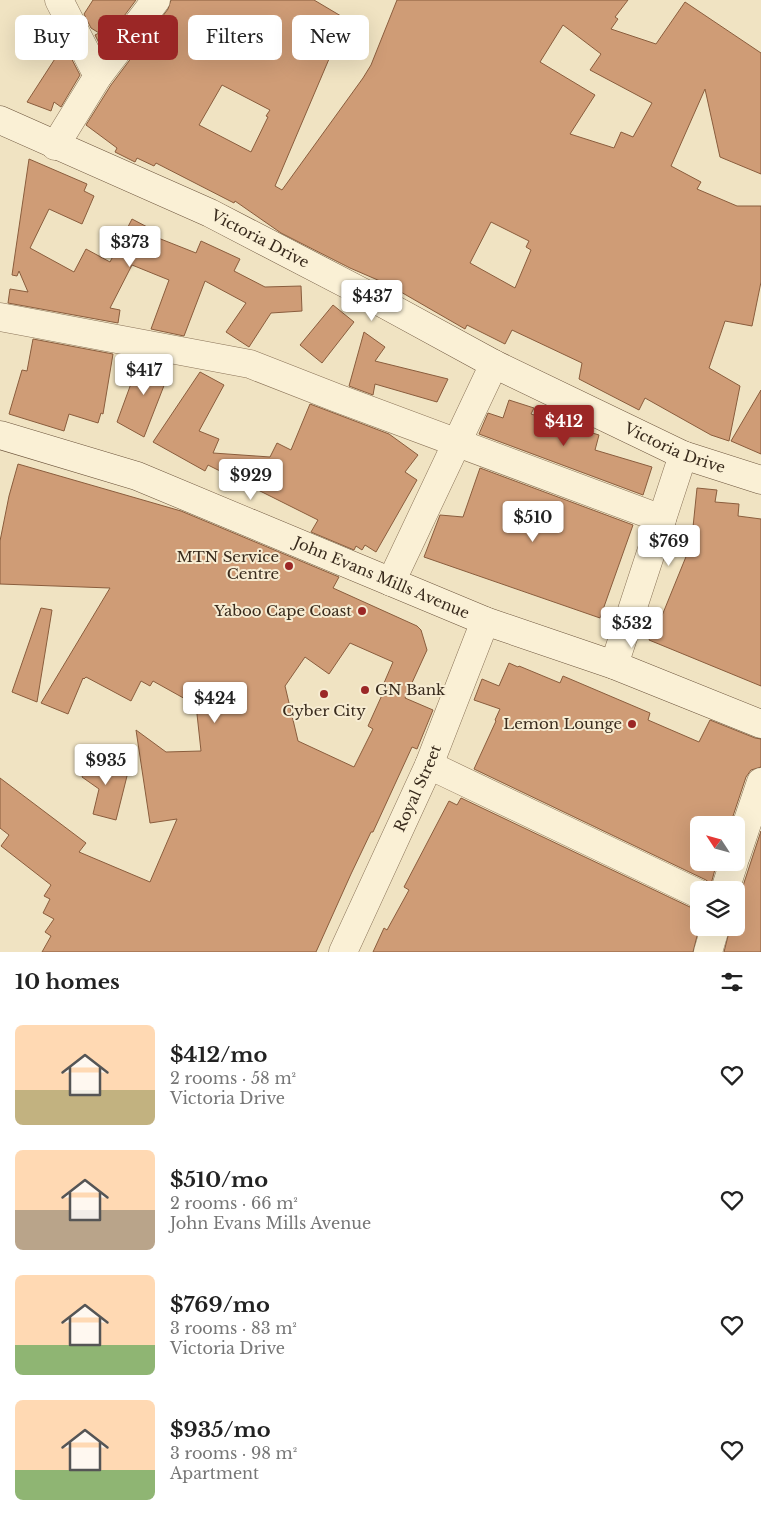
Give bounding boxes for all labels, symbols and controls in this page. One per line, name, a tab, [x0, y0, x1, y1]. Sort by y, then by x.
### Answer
chip: Buy	[15, 15, 88, 60]
chip: Rent	[98, 15, 178, 60]
chip: Filters	[188, 15, 282, 60]
chip: New	[292, 15, 369, 60]
street label: Victoria Drive	[207, 205, 312, 272]
pin: $373	[100, 226, 160, 268]
text: $373	[111, 232, 149, 252]
pin: $437	[342, 280, 402, 322]
text: $437	[352, 286, 392, 306]
pin: $417	[114, 354, 174, 396]
text: $417	[126, 360, 162, 380]
pin: $412	[534, 404, 594, 447]
text: $412	[545, 411, 583, 431]
street label: Victoria Drive	[620, 418, 728, 477]
pin: $929	[221, 458, 281, 501]
text: $929	[230, 465, 272, 485]
pin: $510	[503, 500, 563, 543]
text: $510	[514, 507, 552, 527]
pin: $769	[639, 524, 699, 567]
text: $769	[649, 531, 689, 551]
street label: John Evans Mills Avenue	[289, 532, 473, 623]
place label: MTN Service Centre	[176, 547, 279, 583]
marker: MTN Service Centre	[283, 560, 295, 572]
place label: Yaboo Cape Coast	[213, 601, 352, 620]
marker: Yaboo Cape Coast	[356, 605, 368, 617]
pin: $532	[602, 606, 662, 649]
text: $532	[612, 613, 652, 633]
place label: GN Bank	[375, 680, 446, 699]
pin: $424	[185, 682, 245, 724]
marker: GN Bank	[359, 684, 371, 696]
text: $424	[194, 688, 236, 708]
marker: Cyber City	[318, 688, 330, 700]
place label: Cyber City	[282, 701, 366, 720]
place label: Lemon Lounge	[503, 714, 622, 733]
marker: Lemon Lounge	[626, 718, 638, 730]
street label: Royal Street	[390, 742, 445, 835]
pin: $935	[76, 744, 136, 786]
text: $935	[86, 750, 126, 770]
north arrow	[690, 816, 745, 871]
map controls	[690, 816, 745, 936]
button: layers	[690, 881, 745, 936]
icon: filters	[718, 968, 746, 996]
text: 10 homes	[15, 969, 120, 995]
text: $412/mo	[170, 1042, 267, 1068]
icon: home	[55, 1045, 115, 1105]
icon: heart	[718, 1061, 746, 1089]
text: 2 rooms · 58 m²	[170, 1068, 296, 1088]
text: Victoria Drive	[170, 1088, 285, 1108]
text: $510/mo	[170, 1167, 268, 1193]
icon: home	[55, 1170, 115, 1230]
icon: heart	[718, 1186, 746, 1214]
text: 2 rooms · 66 m²	[170, 1193, 298, 1213]
text: John Evans Mills Avenue	[170, 1213, 371, 1233]
text: $769/mo	[170, 1292, 270, 1318]
icon: home	[55, 1295, 115, 1355]
icon: heart	[718, 1311, 746, 1339]
text: 3 rooms · 83 m²	[170, 1318, 297, 1338]
text: Victoria Drive	[170, 1338, 285, 1358]
text: $935/mo	[170, 1417, 271, 1443]
icon: home	[55, 1420, 115, 1480]
icon: heart	[718, 1436, 746, 1464]
text: 3 rooms · 98 m²	[170, 1443, 297, 1463]
text: Apartment	[170, 1463, 259, 1483]

